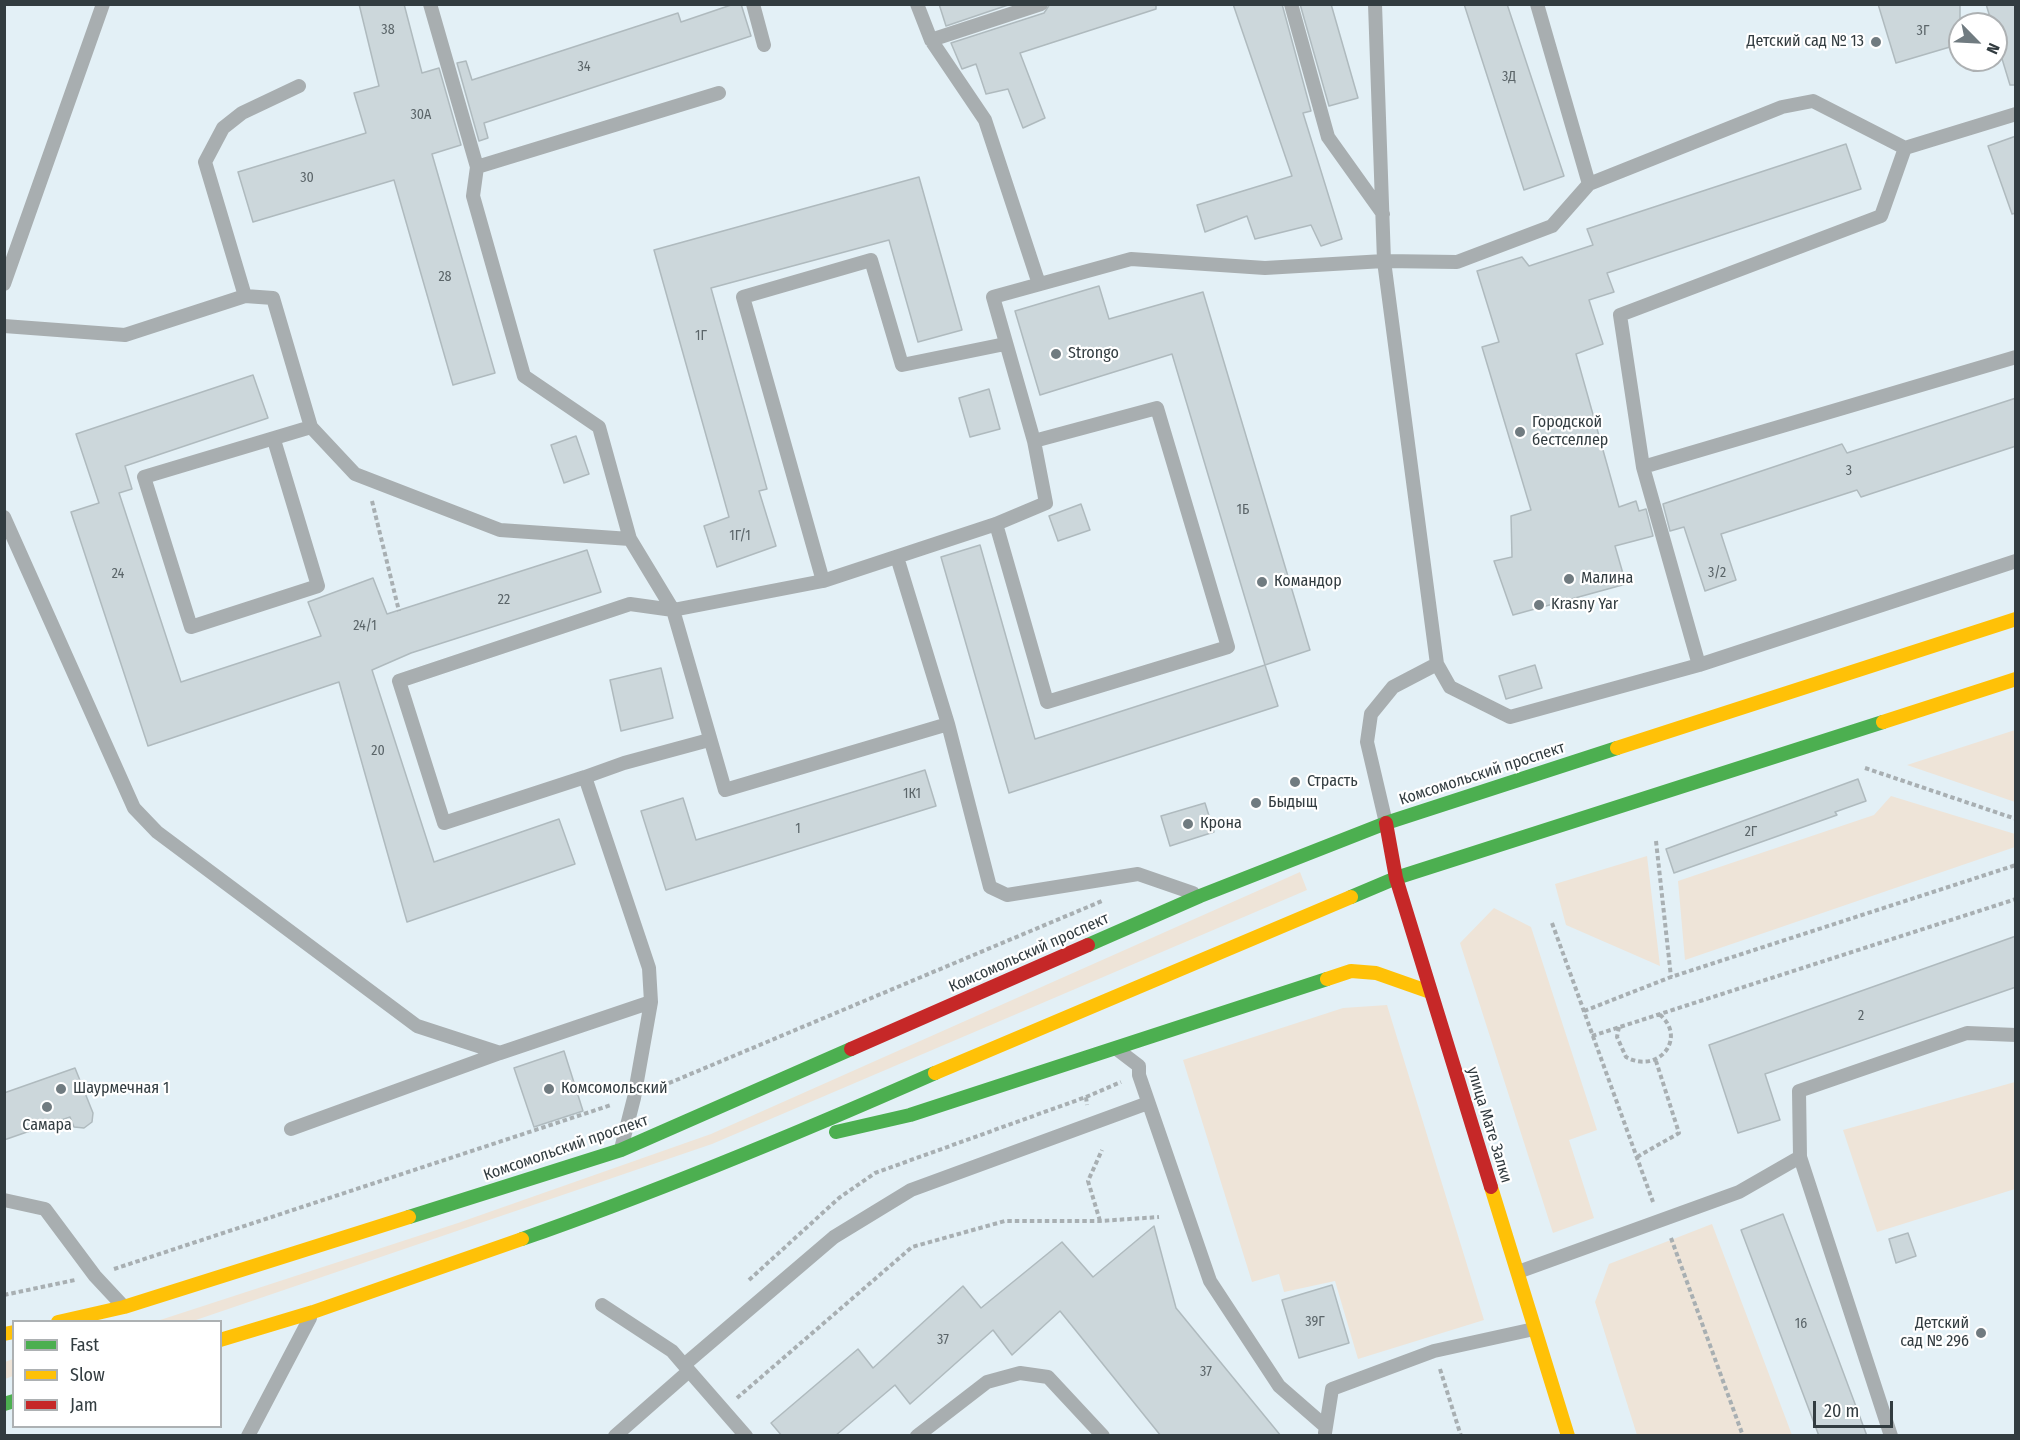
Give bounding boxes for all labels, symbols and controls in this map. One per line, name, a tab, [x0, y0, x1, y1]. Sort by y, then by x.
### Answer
north arrow	[1948, 12, 2008, 72]
house number: 38	[381, 22, 395, 38]
house number: 3Г	[1917, 23, 1929, 39]
place label: Детский сад № 13	[1747, 32, 1864, 52]
marker: Детский сад № 13	[1869, 35, 1883, 49]
text: N	[1982, 40, 2004, 57]
house number: 34	[577, 59, 591, 75]
house number: 3Д	[1502, 69, 1516, 85]
house number: 30А	[411, 107, 431, 123]
house number: 30	[300, 170, 314, 186]
house number: 28	[438, 269, 452, 285]
house number: 1Г	[695, 328, 707, 344]
place label: Strongo	[1068, 344, 1119, 364]
marker: Strongo	[1049, 347, 1063, 361]
place label: Городской бестселлер	[1532, 413, 1608, 451]
marker: Городской бестселлер	[1513, 425, 1527, 439]
house number: 3	[1846, 463, 1852, 479]
house number: 1Б	[1237, 502, 1249, 518]
house number: 1Г/1	[729, 528, 751, 544]
house number: 3/2	[1708, 565, 1726, 581]
house number: 24	[112, 566, 124, 582]
place label: Малина	[1581, 569, 1633, 589]
place label: Командор	[1274, 572, 1342, 592]
marker: Малина	[1562, 572, 1576, 586]
marker: Командор	[1255, 575, 1269, 589]
house number: 22	[498, 592, 510, 608]
place label: Krasny Yar	[1551, 595, 1618, 615]
marker: Krasny Yar	[1532, 598, 1546, 612]
house number: 24/1	[353, 618, 377, 634]
street label: Комсомольский проспект	[1397, 738, 1567, 810]
house number: 20	[371, 743, 385, 759]
place label: Страсть	[1307, 772, 1358, 792]
marker: Страсть	[1288, 775, 1302, 789]
house number: 1К1	[903, 786, 921, 802]
place label: Быдыщ	[1268, 793, 1317, 813]
marker: Быдыщ	[1249, 796, 1263, 810]
place label: Крона	[1200, 814, 1242, 834]
marker: Крона	[1181, 817, 1195, 831]
house number: 1	[795, 821, 801, 837]
house number: 2Г	[1745, 824, 1757, 840]
street label: Комсомольский проспект	[946, 909, 1112, 997]
house number: 2	[1858, 1008, 1864, 1024]
street label: улица Мате Залки	[1462, 1065, 1516, 1185]
place label: Шаурмечная 1	[73, 1079, 169, 1099]
place label: Комсомольский	[561, 1079, 668, 1099]
marker: Шаурмечная 1	[54, 1082, 68, 1096]
marker: Комсомольский	[542, 1082, 556, 1096]
marker: Самара	[40, 1100, 54, 1114]
street label: Комсомольский проспект	[481, 1111, 651, 1185]
place label: Самара	[22, 1116, 72, 1136]
house number: 39Г	[1305, 1314, 1325, 1330]
place label: Детский сад № 296	[1900, 1314, 1969, 1352]
house number: 16	[1795, 1316, 1807, 1332]
legend	[12, 1320, 222, 1428]
marker: Детский сад № 296	[1974, 1326, 1988, 1340]
house number: 37	[937, 1332, 949, 1348]
text: Fast	[70, 1334, 99, 1356]
text: Slow	[70, 1364, 105, 1386]
house number: 37	[1200, 1364, 1212, 1380]
scale bar	[1816, 1389, 1896, 1427]
text: Jam	[70, 1394, 98, 1416]
text: 20 m	[1824, 1400, 1859, 1422]

